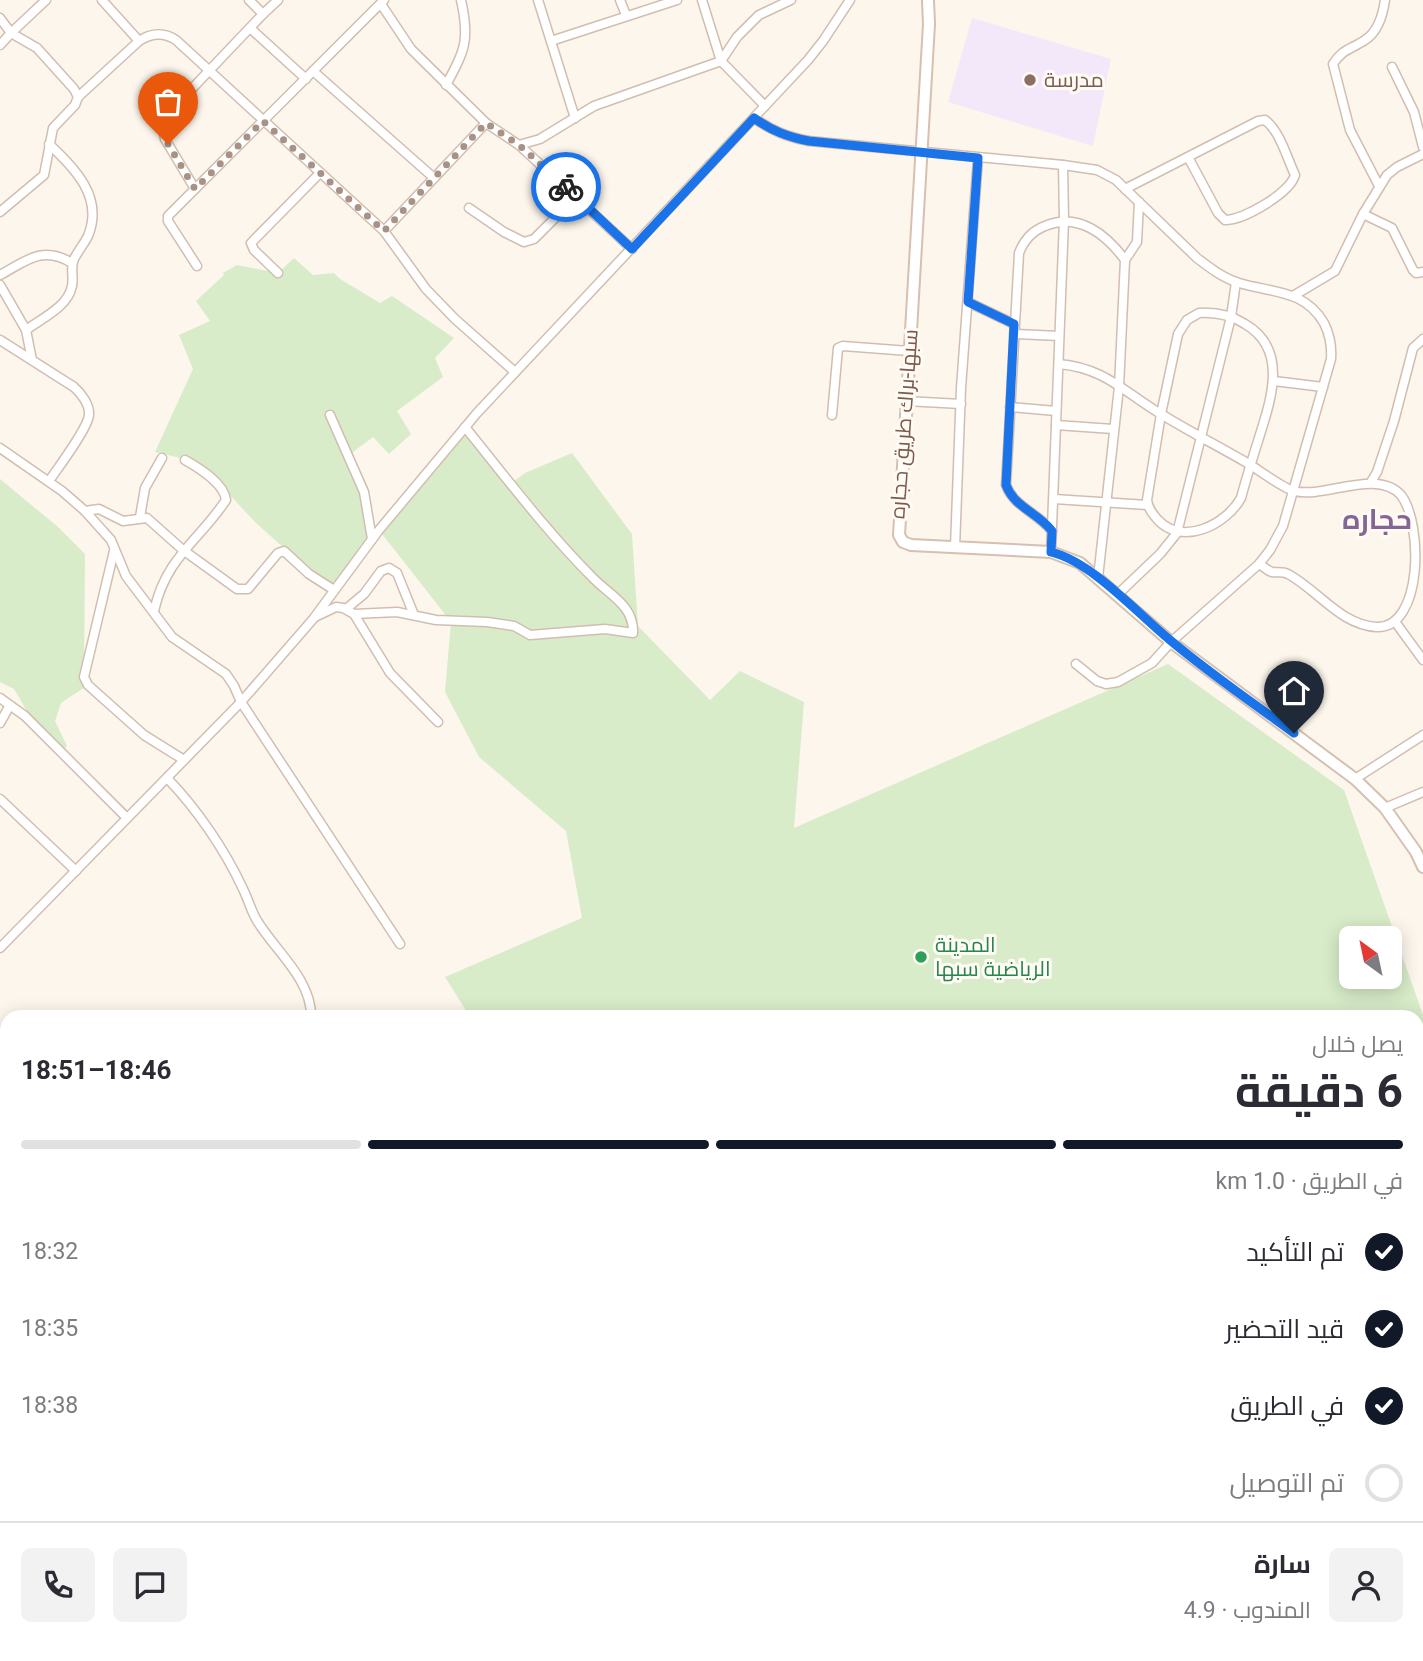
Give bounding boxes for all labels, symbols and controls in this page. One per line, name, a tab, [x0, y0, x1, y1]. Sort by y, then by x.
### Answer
place label: مدرسة	[1044, 68, 1104, 92]
pin	[138, 72, 198, 144]
marker: مدرسة	[1022, 72, 1038, 88]
icon: bag	[149, 83, 187, 121]
courier	[531, 152, 601, 222]
icon: bike	[547, 168, 585, 206]
street label: سبها-براك طريق حجاره	[885, 328, 924, 520]
district label: حجاره	[1342, 503, 1412, 536]
pin	[1264, 661, 1324, 733]
icon: home	[1275, 672, 1313, 710]
north arrow	[1339, 926, 1402, 989]
map controls	[1339, 926, 1402, 989]
place label: المدينة الرياضية سبها	[935, 933, 1051, 982]
marker: المدينة الرياضية سبها	[913, 949, 929, 965]
text: يصل خلال	[1312, 1031, 1403, 1058]
text: 18:46–18:51	[21, 1055, 171, 1085]
text: 6 دقيقة	[1235, 1064, 1403, 1118]
text: في الطريق · 1.0 km	[1215, 1168, 1403, 1195]
icon: check	[1365, 1233, 1403, 1271]
text: تم التأكيد	[1246, 1237, 1344, 1267]
text: 18:32	[21, 1238, 78, 1265]
icon: check	[1365, 1310, 1403, 1348]
text: قيد التحضير	[1225, 1314, 1344, 1344]
text: 18:35	[21, 1315, 78, 1342]
icon: check	[1365, 1387, 1403, 1425]
text: في الطريق	[1230, 1391, 1344, 1421]
text: 18:38	[21, 1392, 78, 1419]
text: تم التوصيل	[1230, 1468, 1344, 1498]
button: phone	[21, 1548, 95, 1622]
button: chat	[113, 1548, 187, 1622]
button: person	[1329, 1548, 1403, 1622]
text: سارة	[1254, 1549, 1311, 1579]
text: المندوب · 4.9	[1184, 1597, 1311, 1624]

